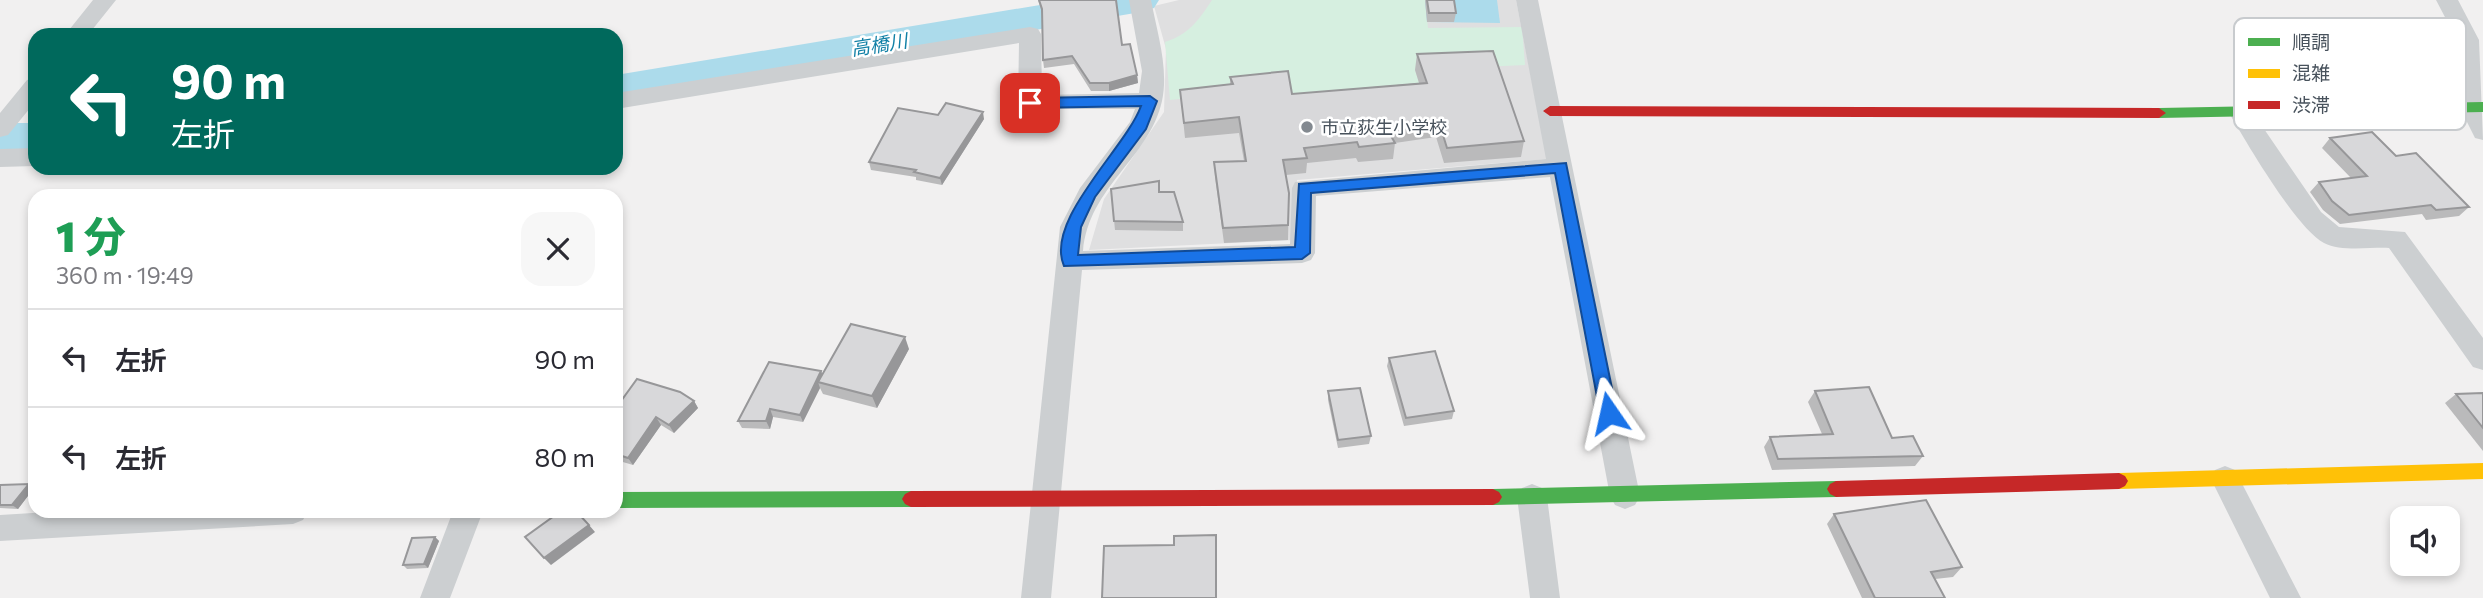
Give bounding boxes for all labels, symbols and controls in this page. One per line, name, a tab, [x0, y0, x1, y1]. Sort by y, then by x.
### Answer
legend	[2234, 18, 2466, 130]
water label: 高橋川	[849, 28, 911, 60]
text: 順調	[2292, 30, 2330, 53]
text: 90 m	[171, 49, 286, 109]
icon: left	[56, 56, 147, 147]
text: 混雑	[2292, 61, 2330, 84]
pin	[1000, 73, 1060, 133]
icon: arrive	[1011, 84, 1049, 122]
text: 渋滞	[2292, 93, 2330, 116]
text: 左折	[171, 113, 235, 153]
place label: 市立荻生小学校	[1321, 116, 1447, 138]
marker: 市立荻生小学校	[1299, 119, 1315, 135]
text: 1 分	[56, 209, 126, 261]
button: close	[521, 212, 595, 286]
text: 360 m · 19:49	[56, 261, 194, 289]
icon: left	[56, 339, 94, 377]
text: 90 m	[535, 343, 595, 374]
text: 左折	[115, 344, 167, 375]
position arrow	[1572, 376, 1646, 450]
icon: left	[56, 437, 94, 475]
text: 80 m	[535, 441, 595, 472]
text: 左折	[115, 442, 167, 473]
map controls	[2390, 506, 2460, 576]
button: sound	[2390, 506, 2460, 576]

